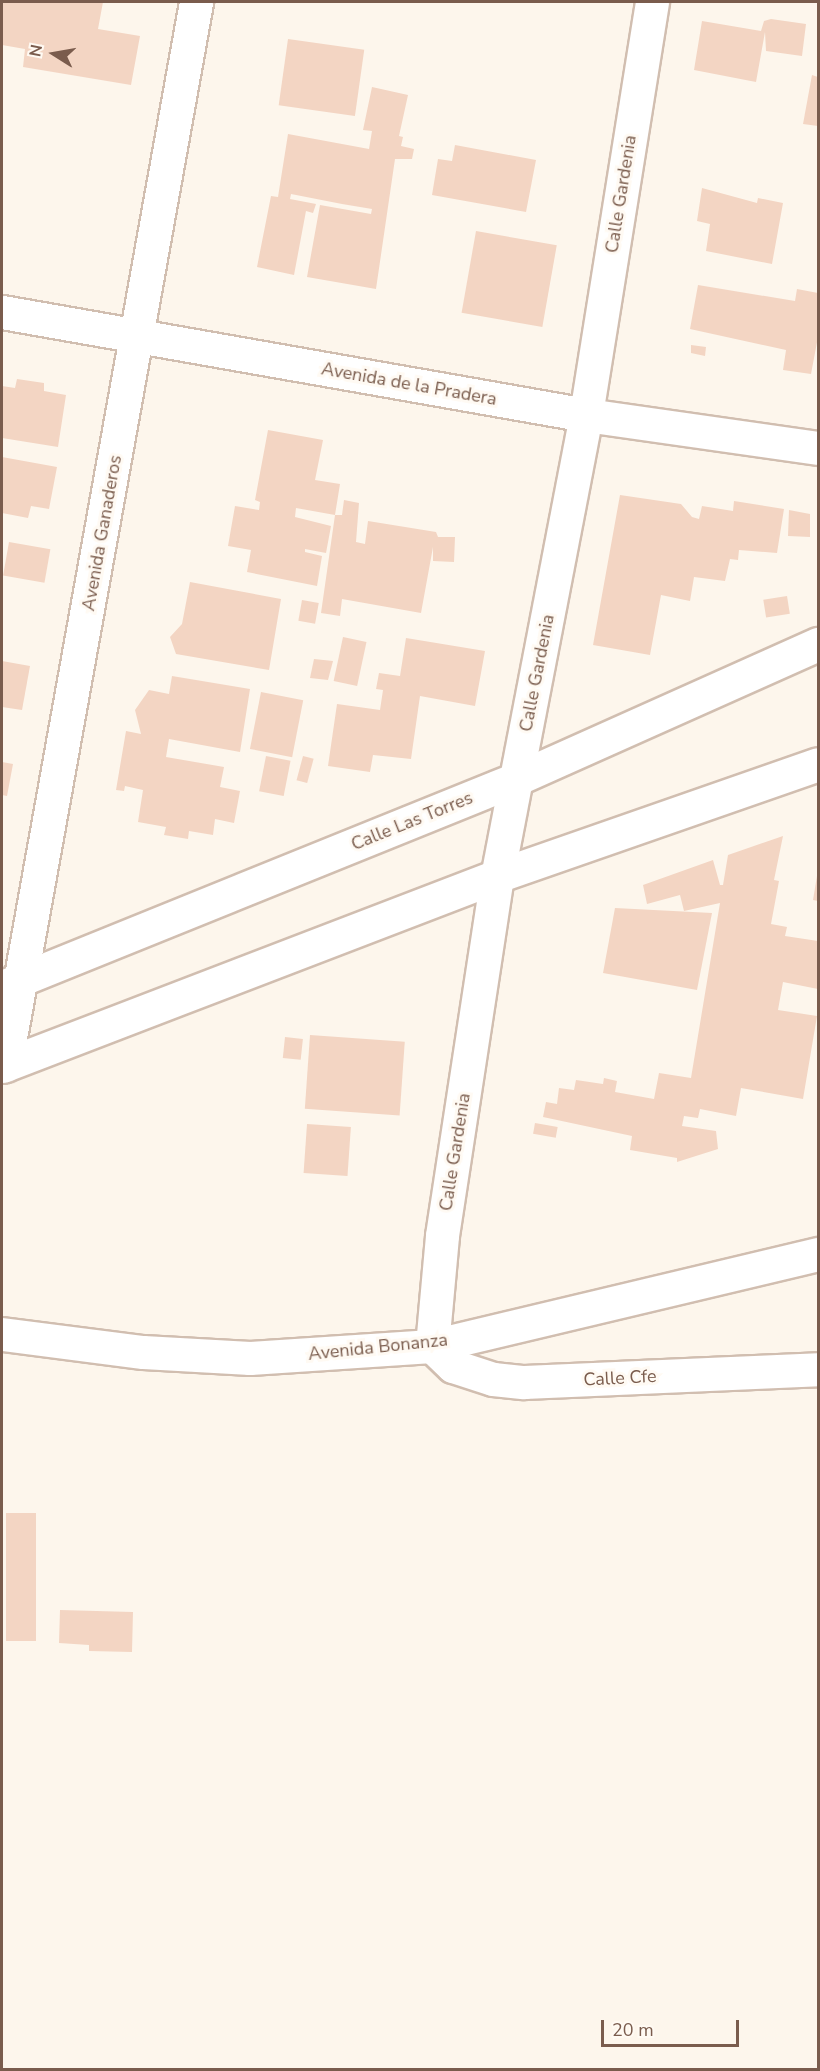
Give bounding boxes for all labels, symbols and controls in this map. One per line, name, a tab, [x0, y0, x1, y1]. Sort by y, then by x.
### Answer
north arrow	[24, 24, 84, 84]
text: N	[24, 43, 48, 59]
street label: Calle Gardenia	[601, 134, 641, 254]
street label: Avenida de la Pradera	[320, 358, 498, 410]
street label: Avenida Ganaderos	[78, 453, 126, 613]
street label: Calle Gardenia	[515, 612, 559, 734]
street label: Calle Las Torres	[348, 787, 476, 855]
street label: Calle Gardenia	[435, 1092, 475, 1212]
street label: Avenida Bonanza	[307, 1329, 449, 1365]
street label: Calle Cfe	[583, 1365, 657, 1391]
scale bar	[604, 2008, 742, 2046]
text: 20 m	[612, 2018, 654, 2042]

